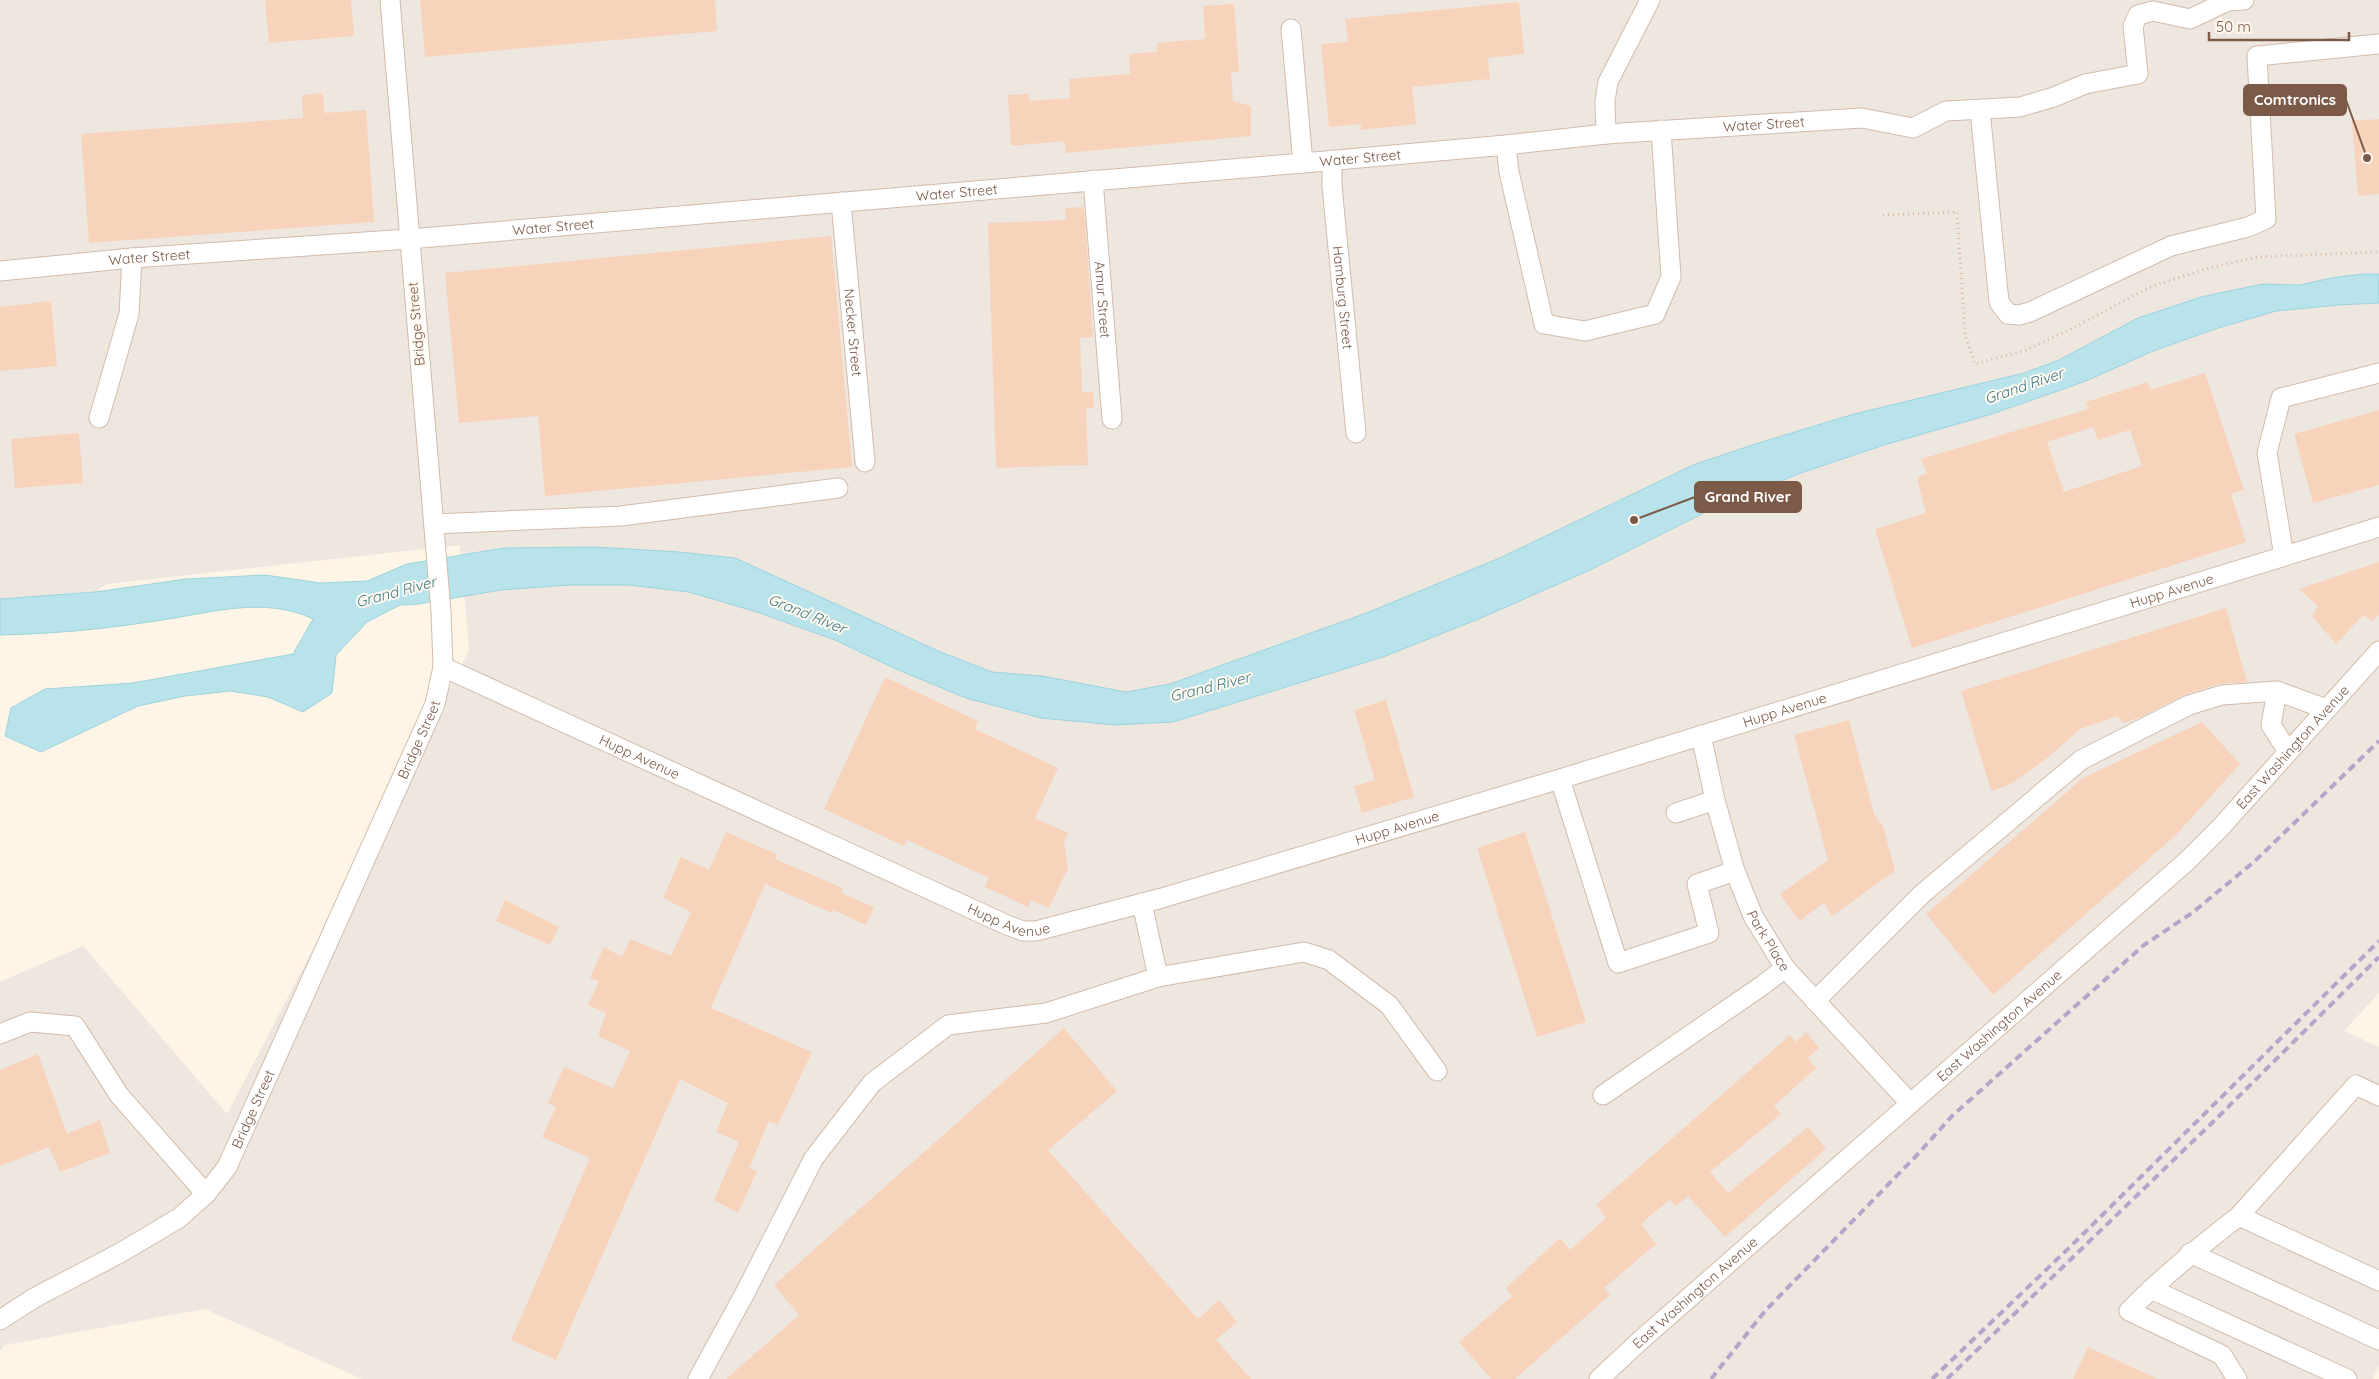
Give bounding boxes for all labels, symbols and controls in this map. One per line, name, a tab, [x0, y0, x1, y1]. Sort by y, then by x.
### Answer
scale bar	[2209, 10, 2349, 42]
text: 50 m	[2216, 17, 2251, 36]
callout: Comtronics	[2244, 85, 2346, 115]
text: Comtronics	[2254, 90, 2336, 109]
street label: Water Street	[1722, 113, 1806, 136]
street label: Water Street	[1319, 145, 1402, 171]
street label: Water Street	[915, 180, 999, 205]
street label: Water Street	[512, 214, 595, 239]
street label: Water Street	[108, 245, 191, 269]
street label: Hamburg Street	[1329, 245, 1357, 350]
street label: Amur Street	[1090, 260, 1115, 339]
street label: Bridge Street	[403, 281, 429, 367]
street label: Necker Street	[840, 288, 866, 377]
water label: Grand River	[1982, 362, 2068, 408]
callout: Grand River	[1695, 482, 1801, 512]
text: Grand River	[1705, 487, 1792, 506]
street label: Hupp Avenue	[2128, 569, 2216, 612]
water label: Grand River	[354, 571, 440, 611]
water label: Grand River	[765, 589, 851, 639]
water label: Grand River	[1168, 667, 1254, 706]
street label: East Washington Avenue	[2232, 681, 2353, 813]
street label: Hupp Avenue	[1741, 688, 1829, 731]
street label: Bridge Street	[393, 699, 445, 782]
street label: Hupp Avenue	[596, 731, 683, 783]
street label: Hupp Avenue	[1353, 807, 1441, 849]
street label: Hupp Avenue	[965, 899, 1052, 941]
street label: Park Place	[1743, 908, 1794, 975]
street label: East Washington Avenue	[1933, 966, 2066, 1085]
street label: Bridge Street	[227, 1067, 279, 1151]
street label: East Washington Avenue	[1628, 1233, 1761, 1353]

